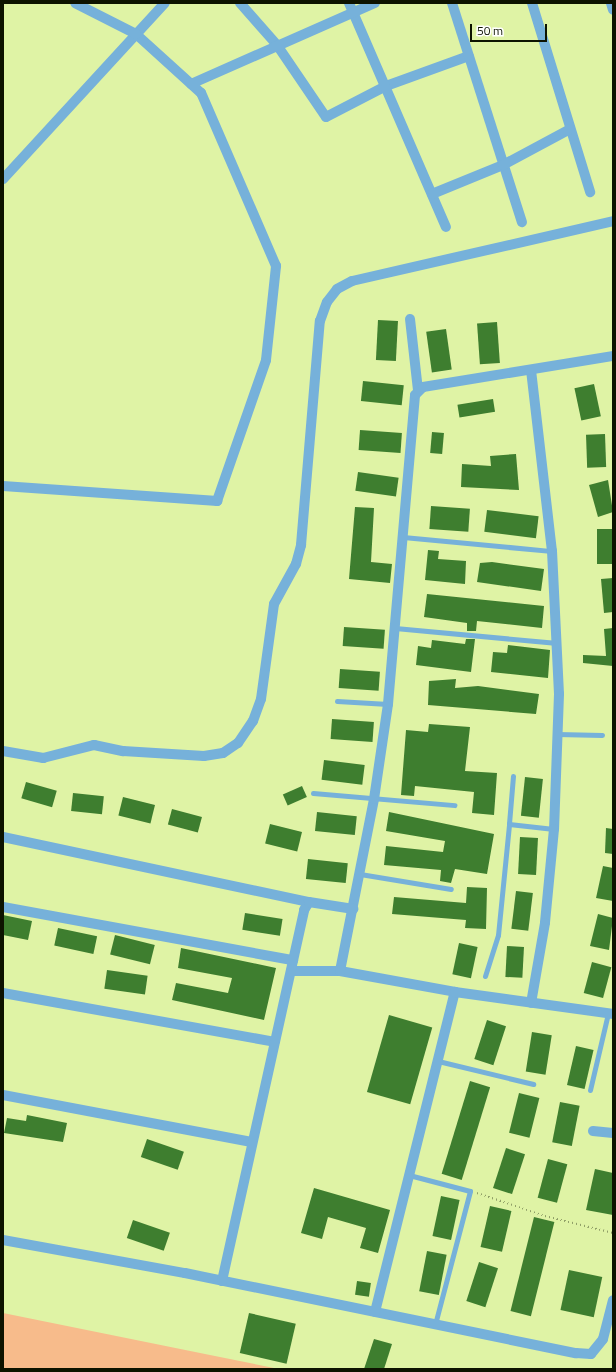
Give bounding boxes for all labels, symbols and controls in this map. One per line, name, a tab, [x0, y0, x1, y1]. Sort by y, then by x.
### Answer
scale bar	[472, 16, 549, 42]
text: 50 m	[477, 21, 503, 40]

